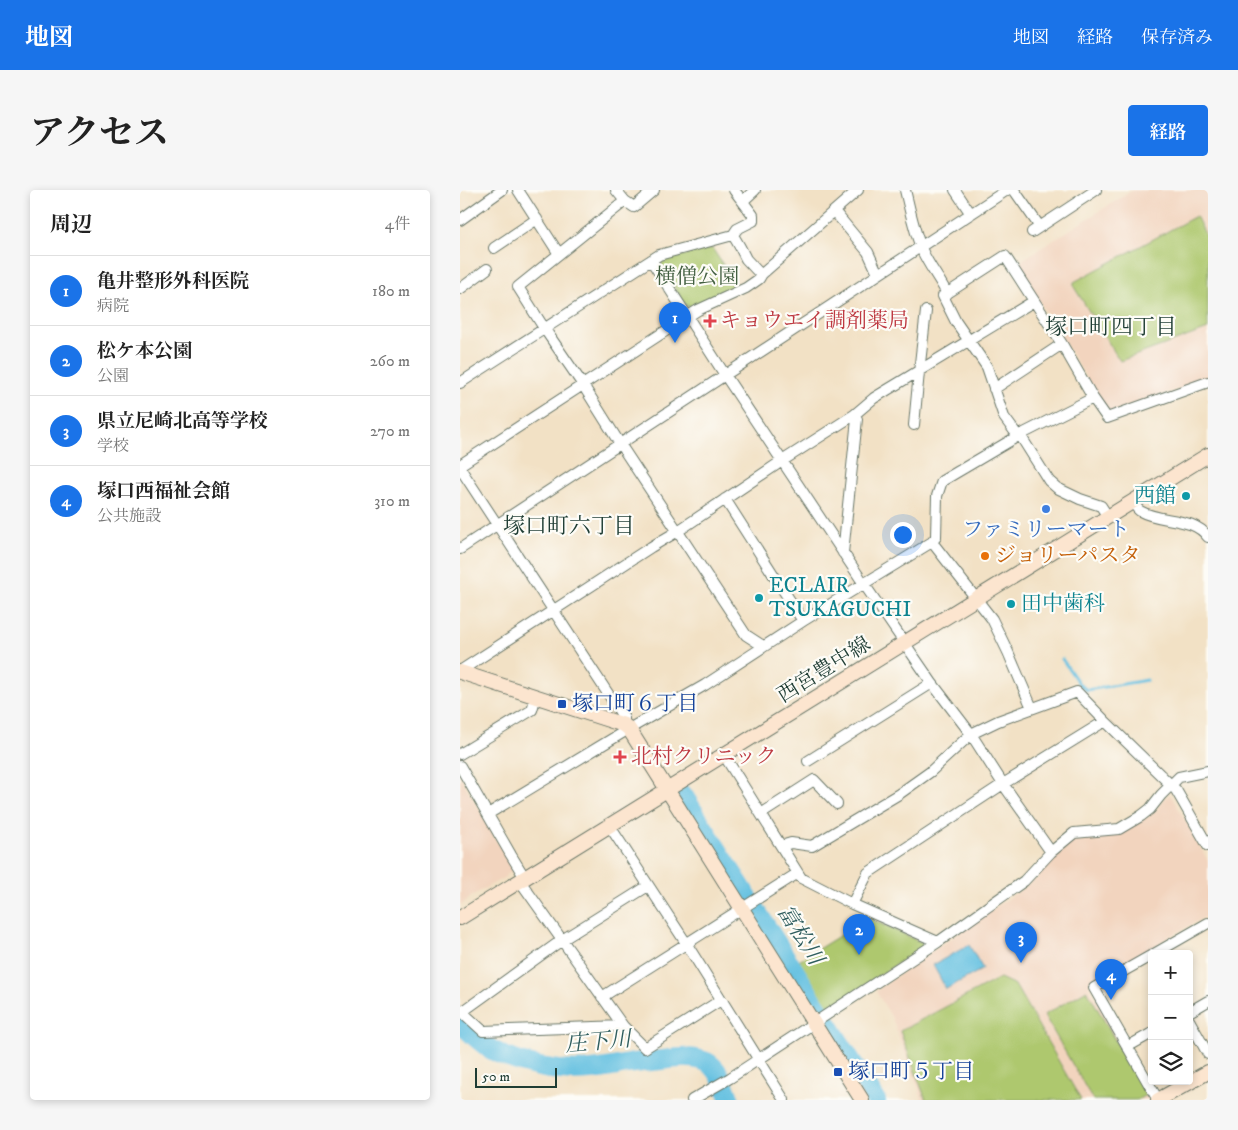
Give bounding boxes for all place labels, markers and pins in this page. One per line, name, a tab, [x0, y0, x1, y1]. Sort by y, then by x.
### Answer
pin: 1	[659, 302, 691, 343]
place label: キョウエイ調剤薬局	[720, 308, 909, 334]
marker: キョウエイ調剤薬局	[704, 315, 716, 327]
place label: 西館	[1134, 483, 1176, 509]
marker: 西館	[1180, 490, 1192, 502]
marker: ファミリーマート	[1040, 503, 1052, 515]
place label: ファミリーマート	[962, 517, 1130, 543]
place label: ジョリーパスタ	[995, 543, 1141, 569]
marker: ジョリーパスタ	[979, 550, 991, 562]
place label: ECLAIR TSUKAGUCHI	[769, 573, 911, 623]
place label: 田中歯科	[1021, 591, 1105, 617]
marker: ECLAIR TSUKAGUCHI	[753, 592, 765, 604]
marker: 田中歯科	[1005, 598, 1017, 610]
place label: 塚口町６丁目	[572, 691, 698, 717]
marker: 塚口町６丁目	[556, 698, 568, 710]
place label: 北村クリニック	[631, 744, 777, 770]
marker: 北村クリニック	[613, 750, 627, 764]
pin: 2	[843, 914, 875, 955]
pin: 3	[1005, 922, 1037, 963]
pin: 4	[1095, 959, 1127, 1000]
place label: 塚口町５丁目	[848, 1059, 974, 1085]
marker: 塚口町５丁目	[832, 1066, 844, 1078]

